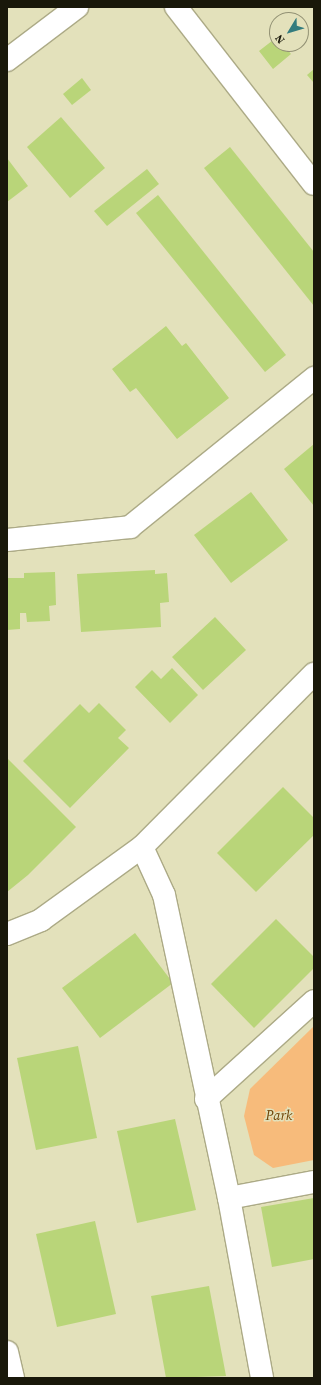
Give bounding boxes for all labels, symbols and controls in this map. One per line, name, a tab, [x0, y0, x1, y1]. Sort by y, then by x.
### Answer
north arrow	[269, 12, 309, 52]
text: N	[272, 31, 288, 47]
park label: Park	[266, 1107, 292, 1123]

